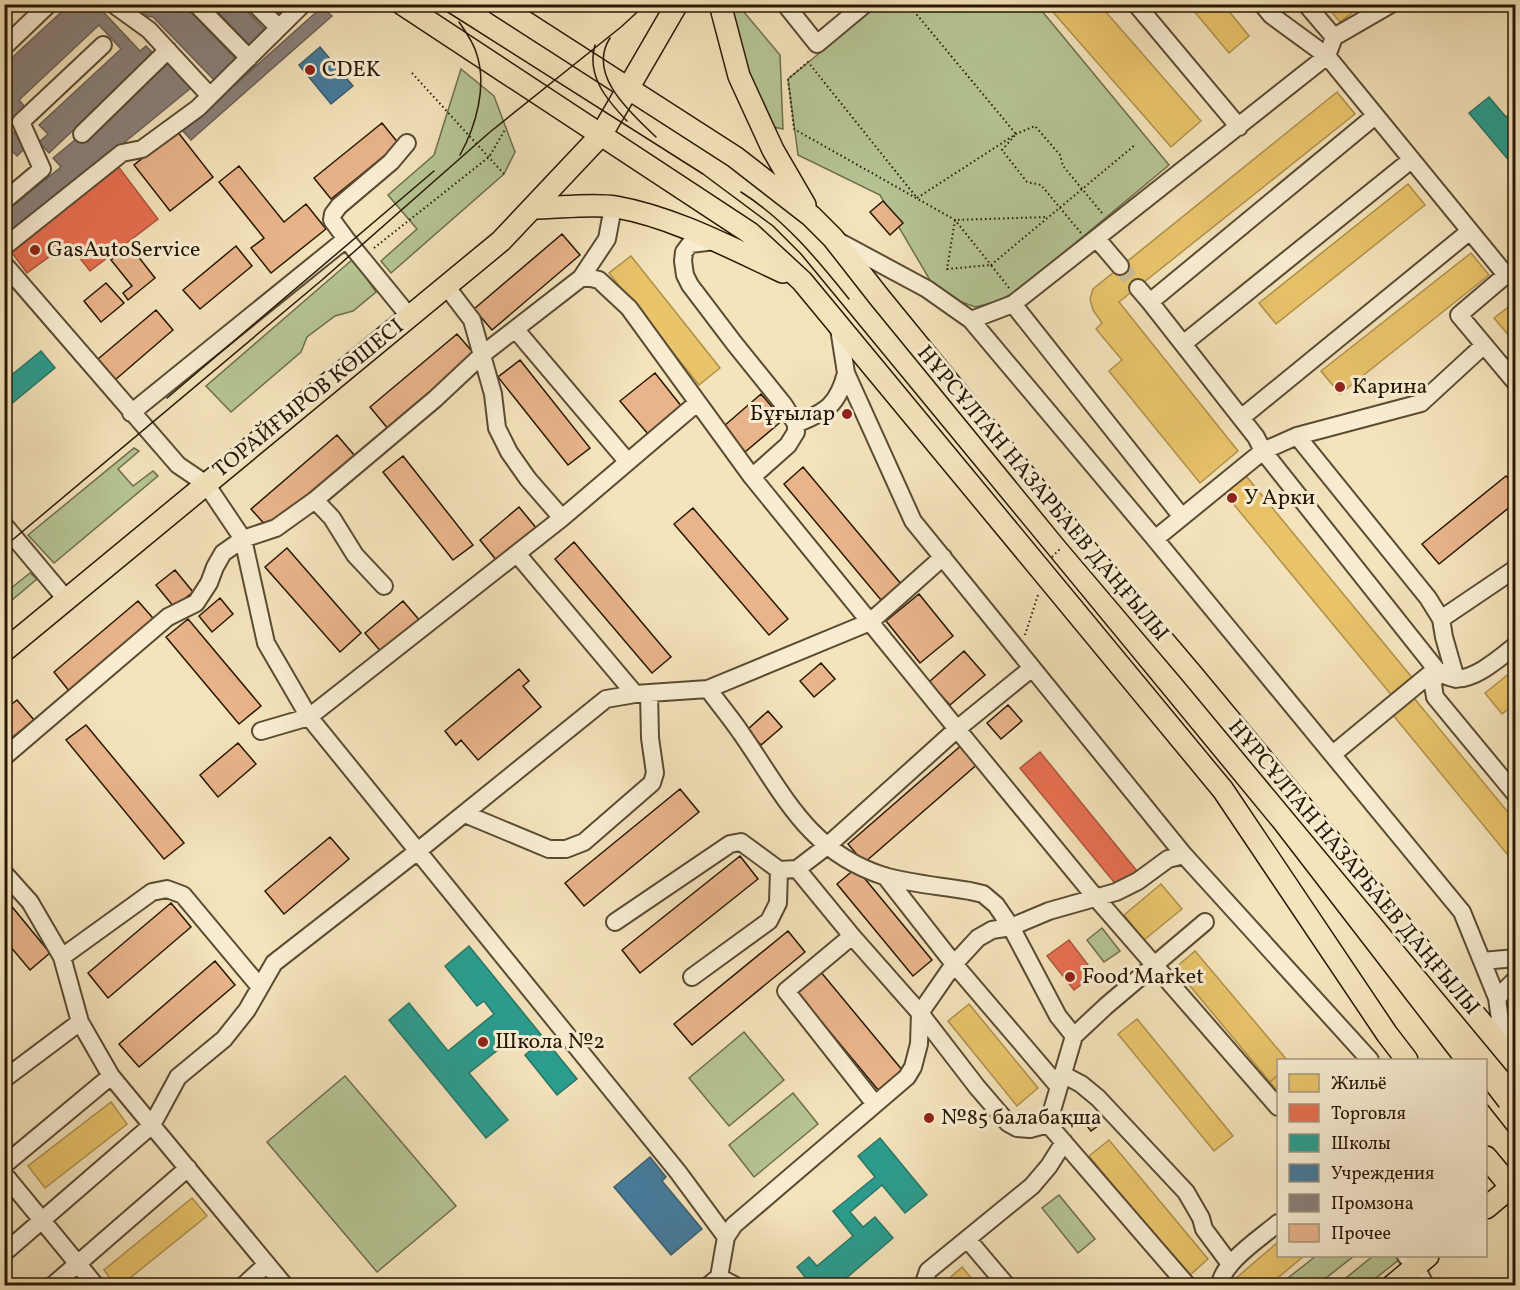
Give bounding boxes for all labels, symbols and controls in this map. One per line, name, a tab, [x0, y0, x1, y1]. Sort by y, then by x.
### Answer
place label: CDEK	[322, 55, 381, 86]
marker: CDEK	[303, 63, 317, 77]
place label: GasAutoService	[47, 235, 200, 266]
marker: GasAutoService	[28, 243, 42, 257]
street label: ТОРАЙҒЫРОВ КӨШЕСІ	[207, 312, 411, 486]
street label: НҰРСҰЛТАН НАЗАРБАЕВ ДАҢҒЫЛЫ	[909, 339, 1175, 649]
place label: Карина	[1352, 372, 1428, 403]
marker: Карина	[1333, 380, 1347, 394]
place label: Бұғылар	[750, 399, 835, 430]
marker: Бұғылар	[840, 407, 854, 421]
place label: У Арки	[1244, 483, 1315, 514]
marker: У Арки	[1225, 491, 1239, 505]
street label: НҰРСҰЛТАН НАЗАРБАЕВ ДАҢҒЫЛЫ	[1220, 713, 1486, 1023]
place label: Food Market	[1082, 962, 1204, 993]
marker: Food Market	[1063, 970, 1077, 984]
place label: Школа №2	[495, 1027, 605, 1058]
marker: Школа №2	[476, 1035, 490, 1049]
legend	[1277, 1059, 1487, 1257]
text: Жильё	[1331, 1072, 1387, 1097]
text: Торговля	[1331, 1102, 1406, 1127]
place label: №85 балабақша	[941, 1103, 1102, 1134]
marker: №85 балабақша	[922, 1111, 936, 1125]
text: Школы	[1331, 1132, 1391, 1157]
text: Учреждения	[1331, 1162, 1434, 1187]
text: Промзона	[1331, 1192, 1414, 1217]
text: Прочее	[1331, 1222, 1391, 1247]

